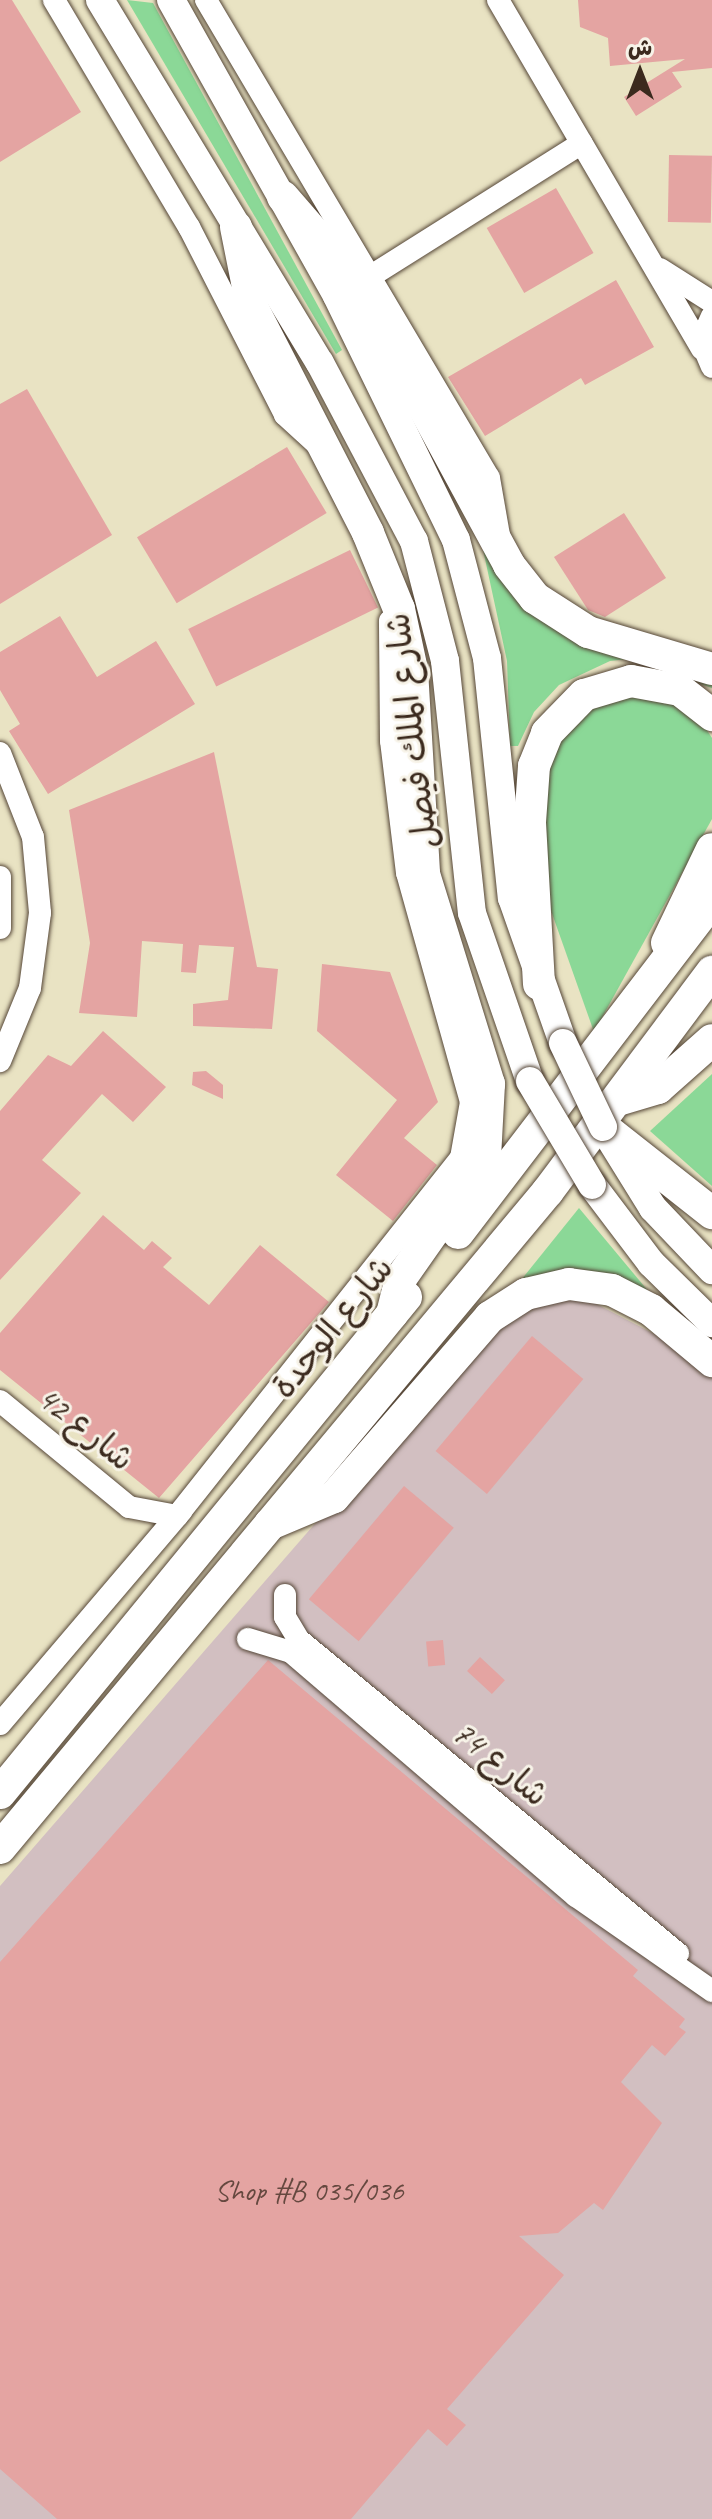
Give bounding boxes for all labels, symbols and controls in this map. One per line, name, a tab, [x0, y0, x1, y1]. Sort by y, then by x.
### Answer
north arrow	[600, 32, 680, 112]
text: ش	[628, 34, 652, 62]
street label: شارع الملك فيصل	[376, 611, 446, 851]
street label: شارع الوحدة	[262, 1248, 402, 1406]
street label: شارع 42	[29, 1377, 143, 1479]
street label: شارع 74	[445, 1711, 557, 1815]
house number: Shop #B 035/036	[215, 2172, 403, 2208]

